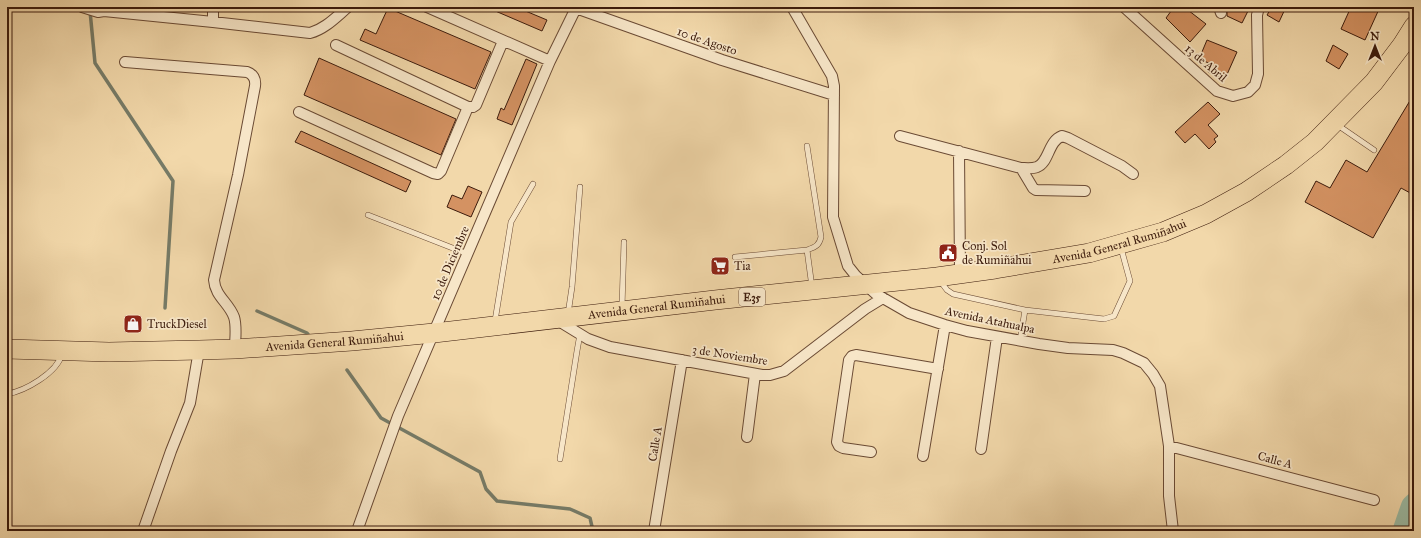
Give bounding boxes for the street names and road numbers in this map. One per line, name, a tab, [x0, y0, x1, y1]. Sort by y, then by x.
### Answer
street label: 10 de Agosto	[675, 24, 739, 59]
street label: 13 de Abril	[1182, 41, 1230, 85]
street label: Avenida General Rumiñahui	[1050, 216, 1189, 266]
street label: 10 de Diciembre	[428, 224, 472, 302]
road number: E35	[739, 288, 765, 306]
street label: Avenida General Rumiñahui	[586, 292, 727, 322]
street label: Avenida Atahualpa	[943, 303, 1037, 337]
street label: Avenida General Rumiñahui	[264, 329, 405, 354]
street label: 3 de Noviembre	[691, 342, 769, 368]
street label: Calle A	[645, 425, 665, 463]
street label: Calle A	[1256, 449, 1294, 471]

